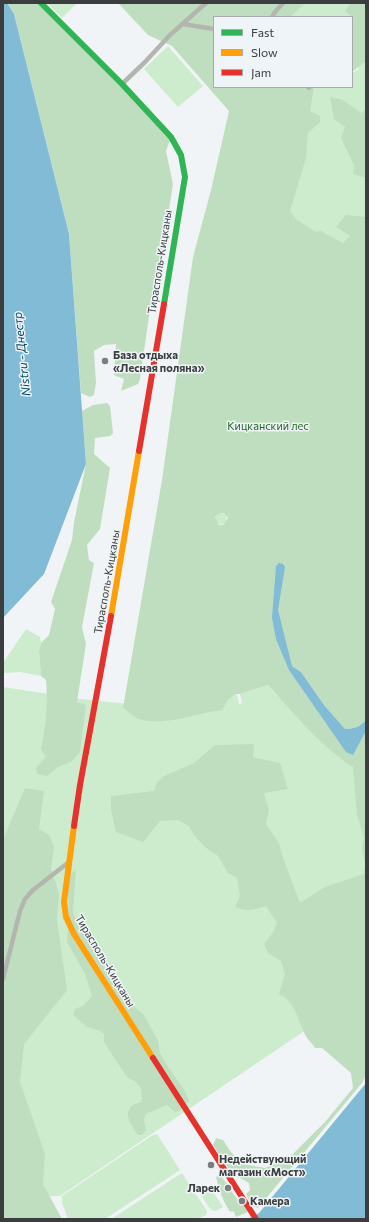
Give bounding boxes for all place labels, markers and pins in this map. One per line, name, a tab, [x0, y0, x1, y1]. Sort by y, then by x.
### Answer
place label: База отдыха «Лесная поляна»	[113, 348, 205, 374]
marker: База отдыха «Лесная поляна»	[100, 356, 110, 366]
place label: Недействующий магазин «Мост»	[219, 1152, 306, 1178]
marker: Недействующий магазин «Мост»	[206, 1160, 216, 1170]
place label: Ларек	[187, 1181, 220, 1195]
marker: Ларек	[223, 1183, 233, 1193]
place label: Камера	[250, 1194, 290, 1208]
marker: Камера	[237, 1196, 247, 1206]

